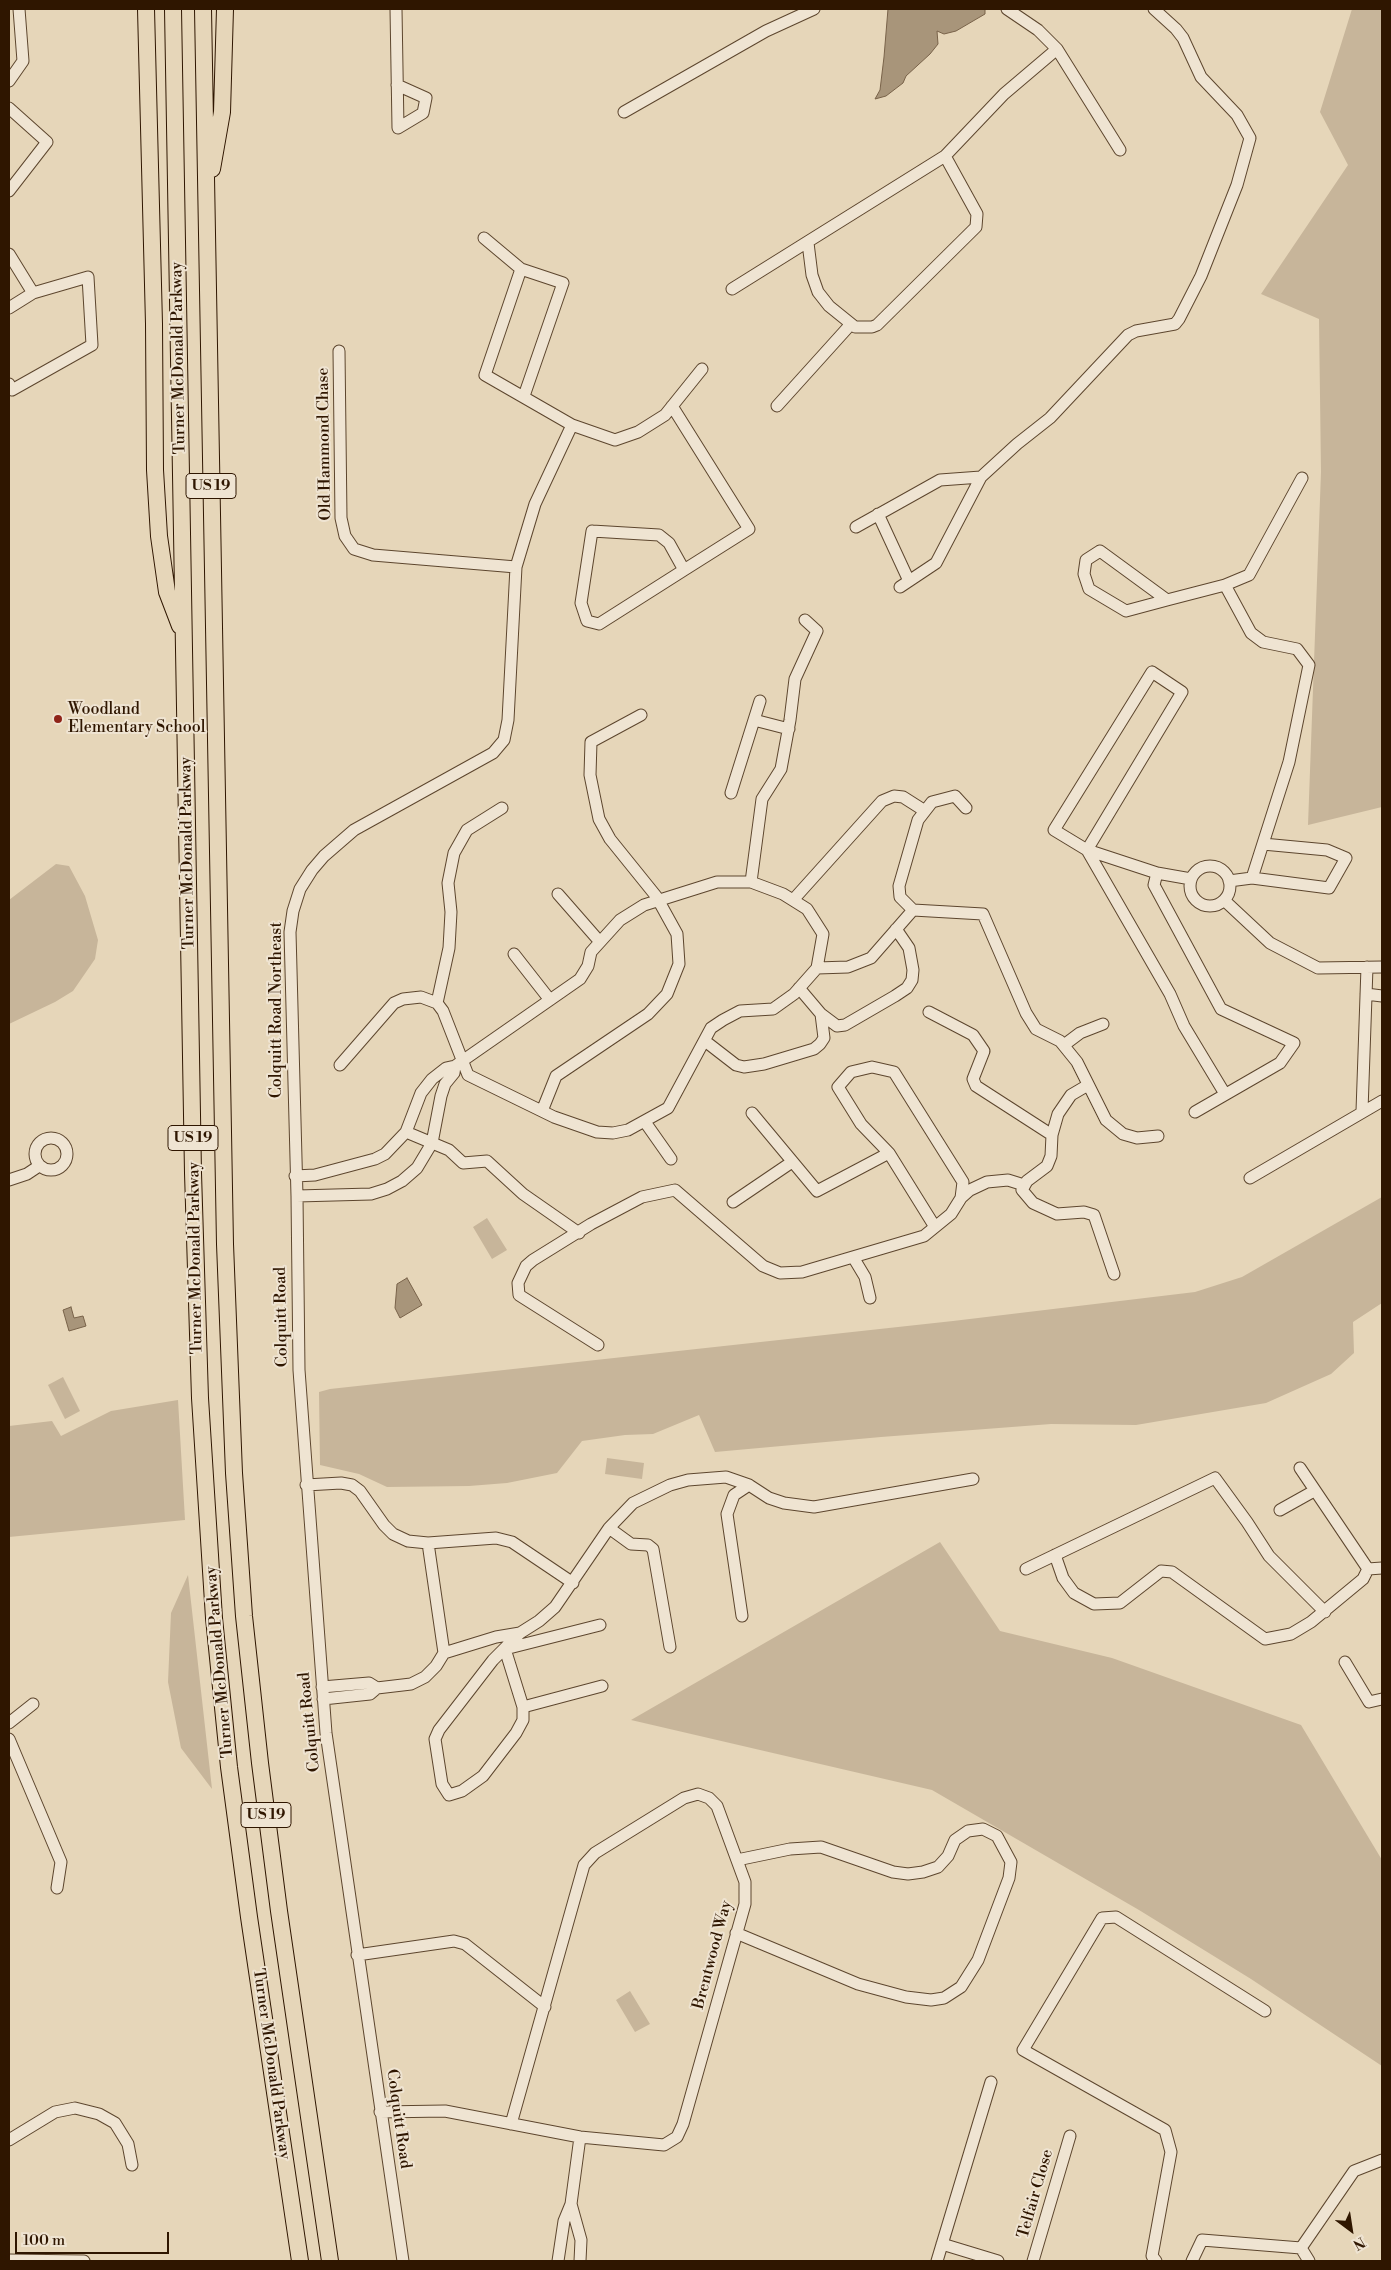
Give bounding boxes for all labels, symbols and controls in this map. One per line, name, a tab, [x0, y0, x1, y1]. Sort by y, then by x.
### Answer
street label: Turner McDonald Parkway	[168, 262, 190, 454]
street label: Old Hammond Chase	[314, 367, 336, 521]
road number: US 19	[186, 474, 236, 498]
place label: Woodland Elementary School	[68, 700, 205, 738]
marker: Woodland Elementary School	[52, 713, 64, 725]
street label: Turner McDonald Parkway	[177, 757, 199, 949]
street label: Colquitt Road Northeast	[267, 922, 287, 1098]
road number: US 19	[168, 1126, 218, 1150]
street label: Turner McDonald Parkway	[185, 1162, 207, 1354]
street label: Colquitt Road	[272, 1267, 292, 1367]
street label: Turner McDonald Parkway	[202, 1565, 238, 1759]
street label: Colquitt Road	[295, 1671, 325, 1773]
road number: US 19	[241, 1802, 291, 1828]
street label: Brentwood Way	[689, 1899, 737, 2011]
street label: Turner McDonald Parkway	[248, 1967, 294, 2161]
street label: Colquitt Road	[381, 2068, 415, 2170]
street label: Telfair Close	[1014, 2147, 1058, 2241]
north arrow	[1326, 2205, 1376, 2255]
scale bar	[18, 2222, 171, 2254]
text: 100 m	[23, 2231, 65, 2250]
text: N	[1349, 2232, 1368, 2253]

